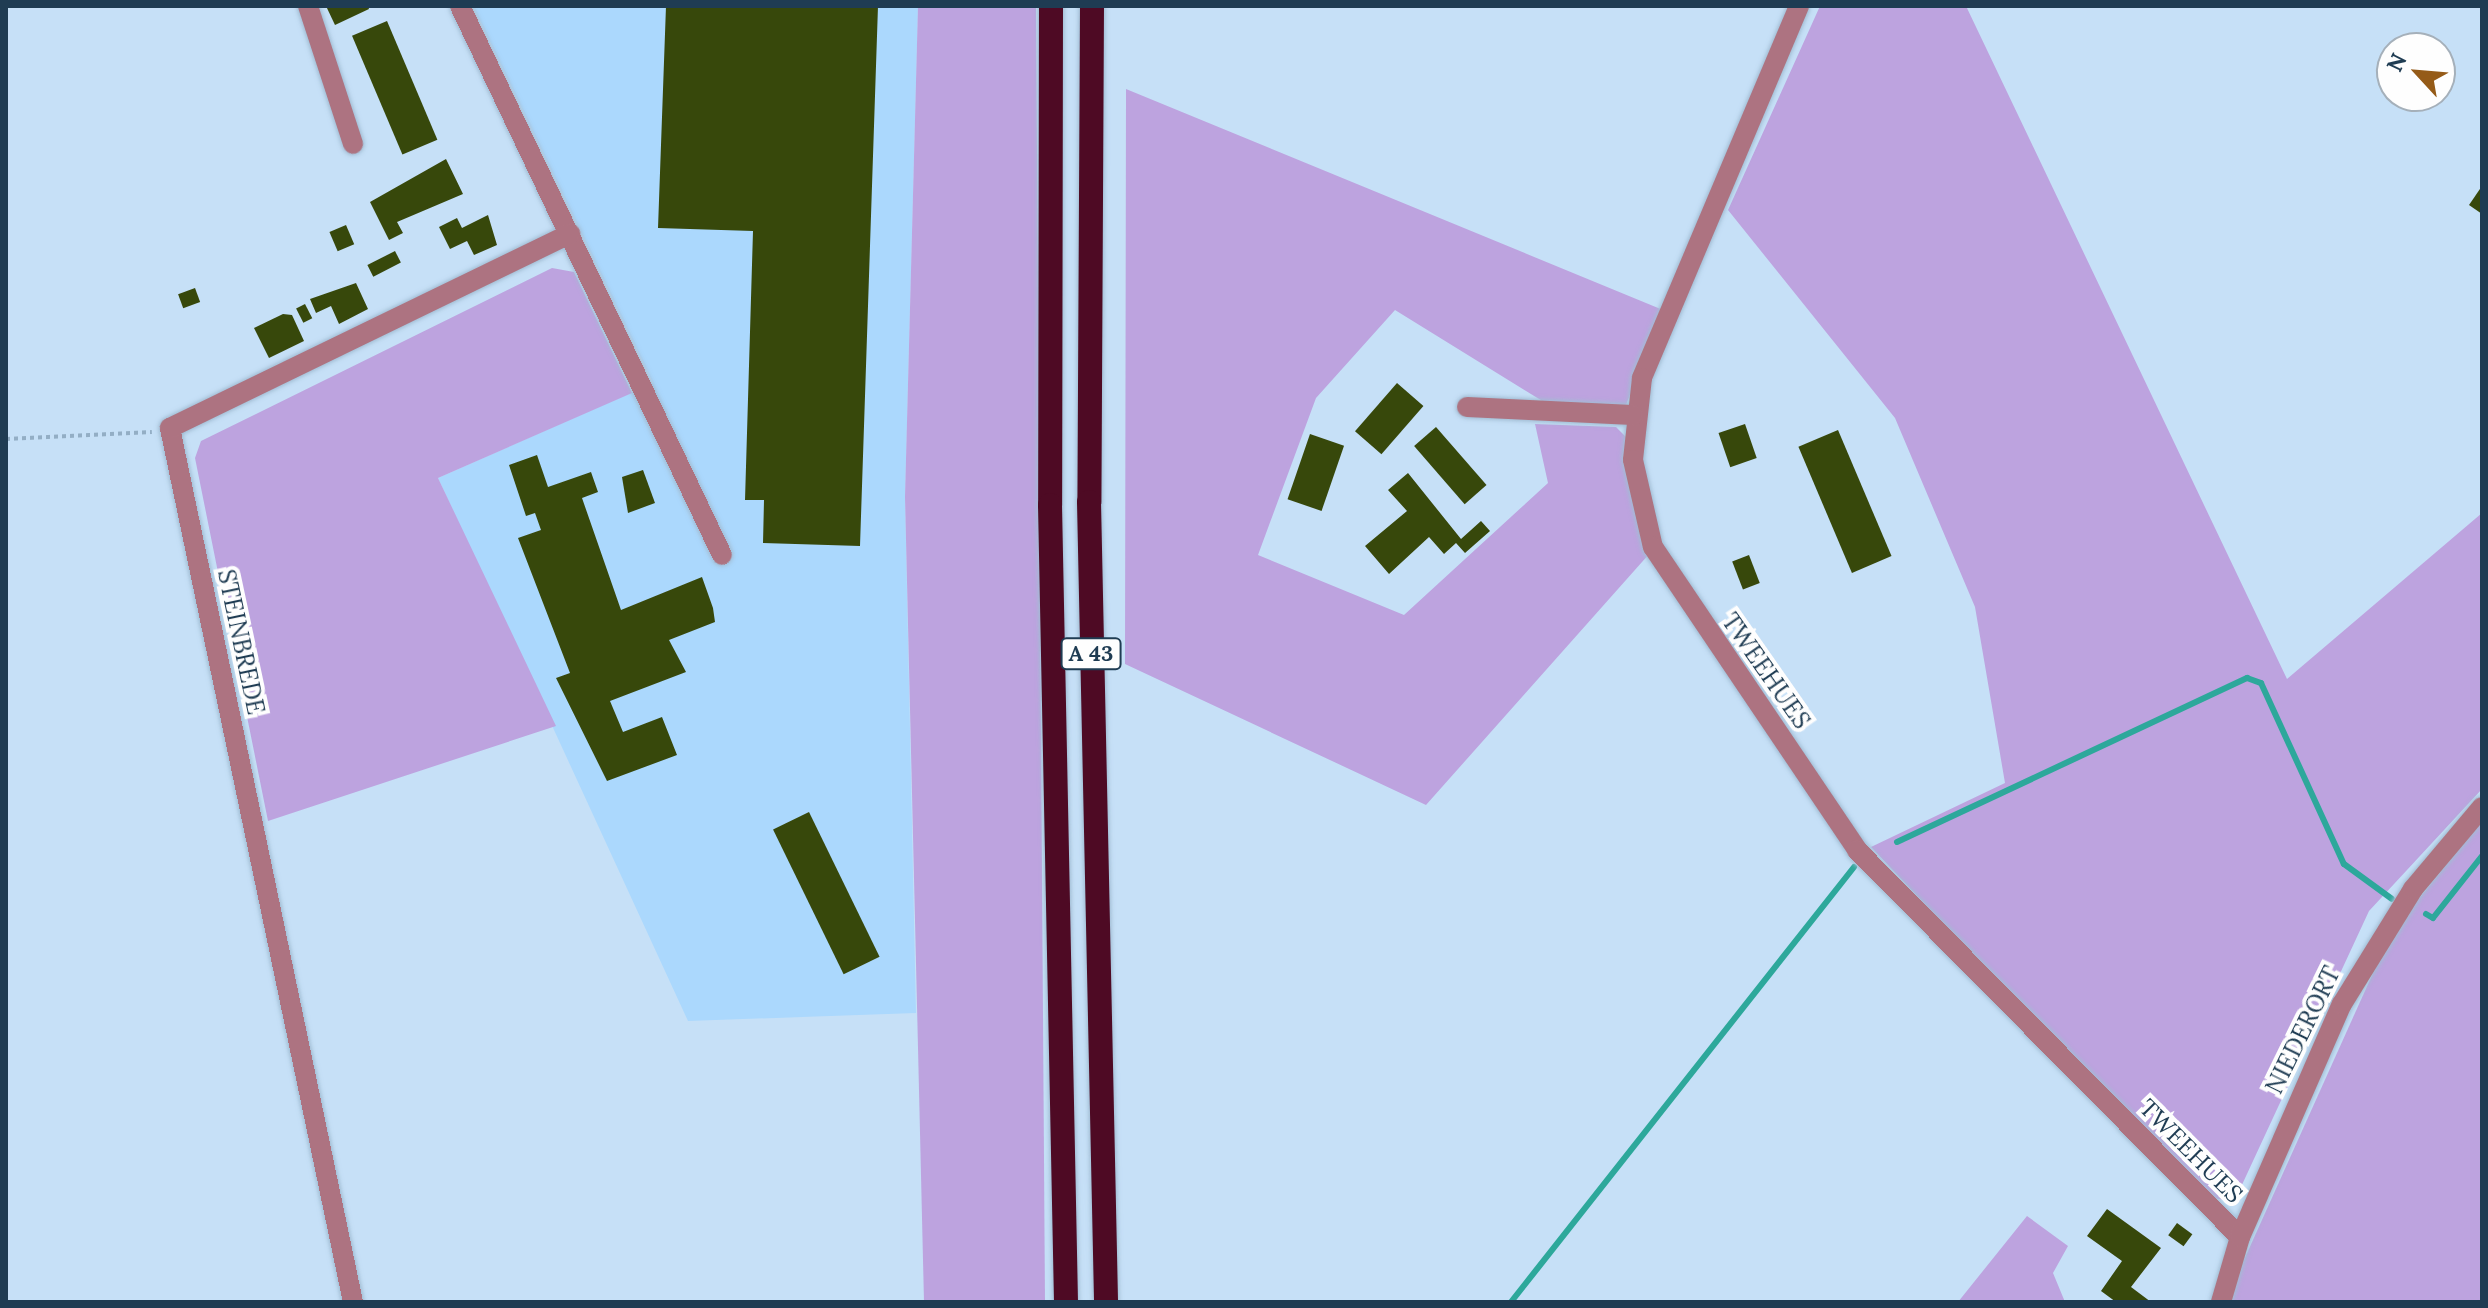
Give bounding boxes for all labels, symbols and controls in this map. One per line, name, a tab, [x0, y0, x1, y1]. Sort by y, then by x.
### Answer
north arrow	[2376, 32, 2456, 112]
text: N	[2380, 49, 2413, 76]
street label: STEINBREDE	[212, 567, 270, 717]
street label: TWEEHUES	[1716, 608, 1816, 734]
road number: A 43	[1059, 636, 1123, 672]
street label: NIEDERORT	[2260, 962, 2346, 1098]
street label: TWEEHUES	[2133, 1093, 2249, 1209]

